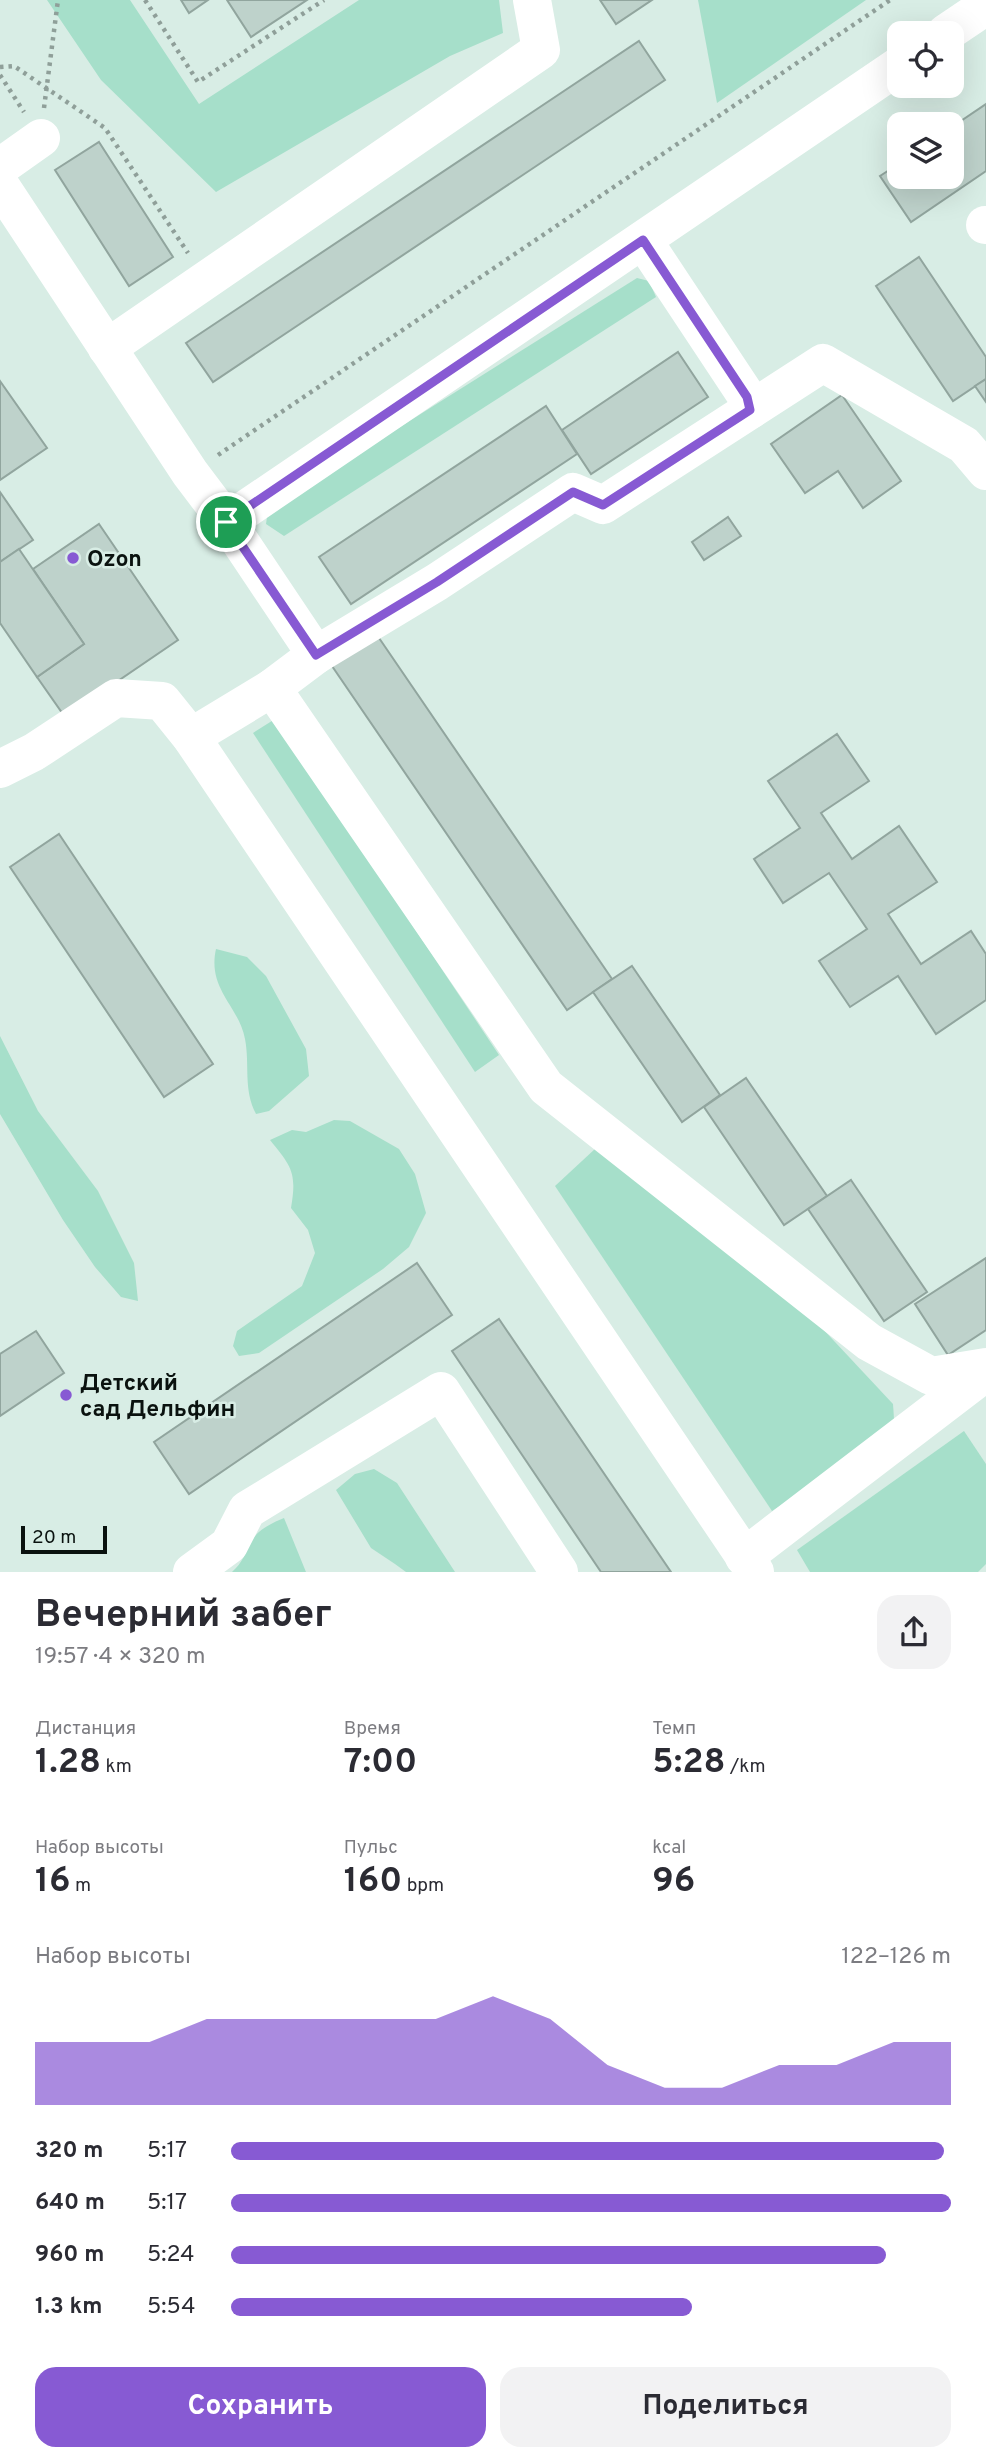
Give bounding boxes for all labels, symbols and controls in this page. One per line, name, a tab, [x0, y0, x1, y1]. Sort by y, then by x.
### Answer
map controls	[887, 21, 964, 189]
button: locate	[887, 21, 964, 98]
button: layers	[887, 112, 964, 189]
pin	[196, 492, 256, 552]
icon: arrive	[207, 503, 245, 541]
place label: Ozon	[87, 546, 142, 575]
marker: Ozon	[65, 550, 81, 566]
place label: Детский сад Дельфин	[80, 1370, 235, 1425]
marker: Детский сад Дельфин	[58, 1387, 74, 1403]
scale bar	[21, 1523, 107, 1555]
text: 20 m	[32, 1526, 76, 1550]
text: Вечерний забег	[35, 1592, 332, 1641]
button: share	[877, 1595, 951, 1669]
text: 19:57 · 4 × 320 m	[35, 1643, 205, 1672]
text: Дистанция	[35, 1717, 136, 1741]
text: Время	[344, 1717, 401, 1741]
text: Темп	[652, 1717, 696, 1741]
text: 1.28	[35, 1741, 101, 1785]
text: 7:00	[344, 1741, 417, 1785]
text: 5:28	[652, 1741, 726, 1785]
text: km	[101, 1755, 132, 1779]
text: /km	[726, 1755, 766, 1779]
text: Набор высоты	[35, 1836, 164, 1860]
text: Пульс	[344, 1836, 398, 1860]
text: kcal	[652, 1836, 686, 1860]
text: 16	[35, 1860, 71, 1904]
text: 160	[344, 1860, 402, 1904]
text: 96	[652, 1860, 695, 1904]
text: m	[71, 1874, 91, 1898]
text: bpm	[402, 1874, 444, 1898]
text: Набор высоты	[35, 1943, 191, 1972]
text: 122–126 m	[841, 1943, 951, 1972]
text: 320 m	[35, 2137, 103, 2166]
text: 5:17	[147, 2137, 187, 2166]
text: 640 m	[35, 2189, 105, 2218]
text: 5:17	[147, 2189, 187, 2218]
text: 960 m	[35, 2241, 104, 2270]
text: 5:24	[147, 2241, 195, 2270]
text: 1.3 km	[35, 2293, 102, 2322]
text: 5:54	[147, 2293, 195, 2322]
button: Сохранить	[35, 2367, 486, 2447]
button: Поделиться	[500, 2367, 951, 2447]

